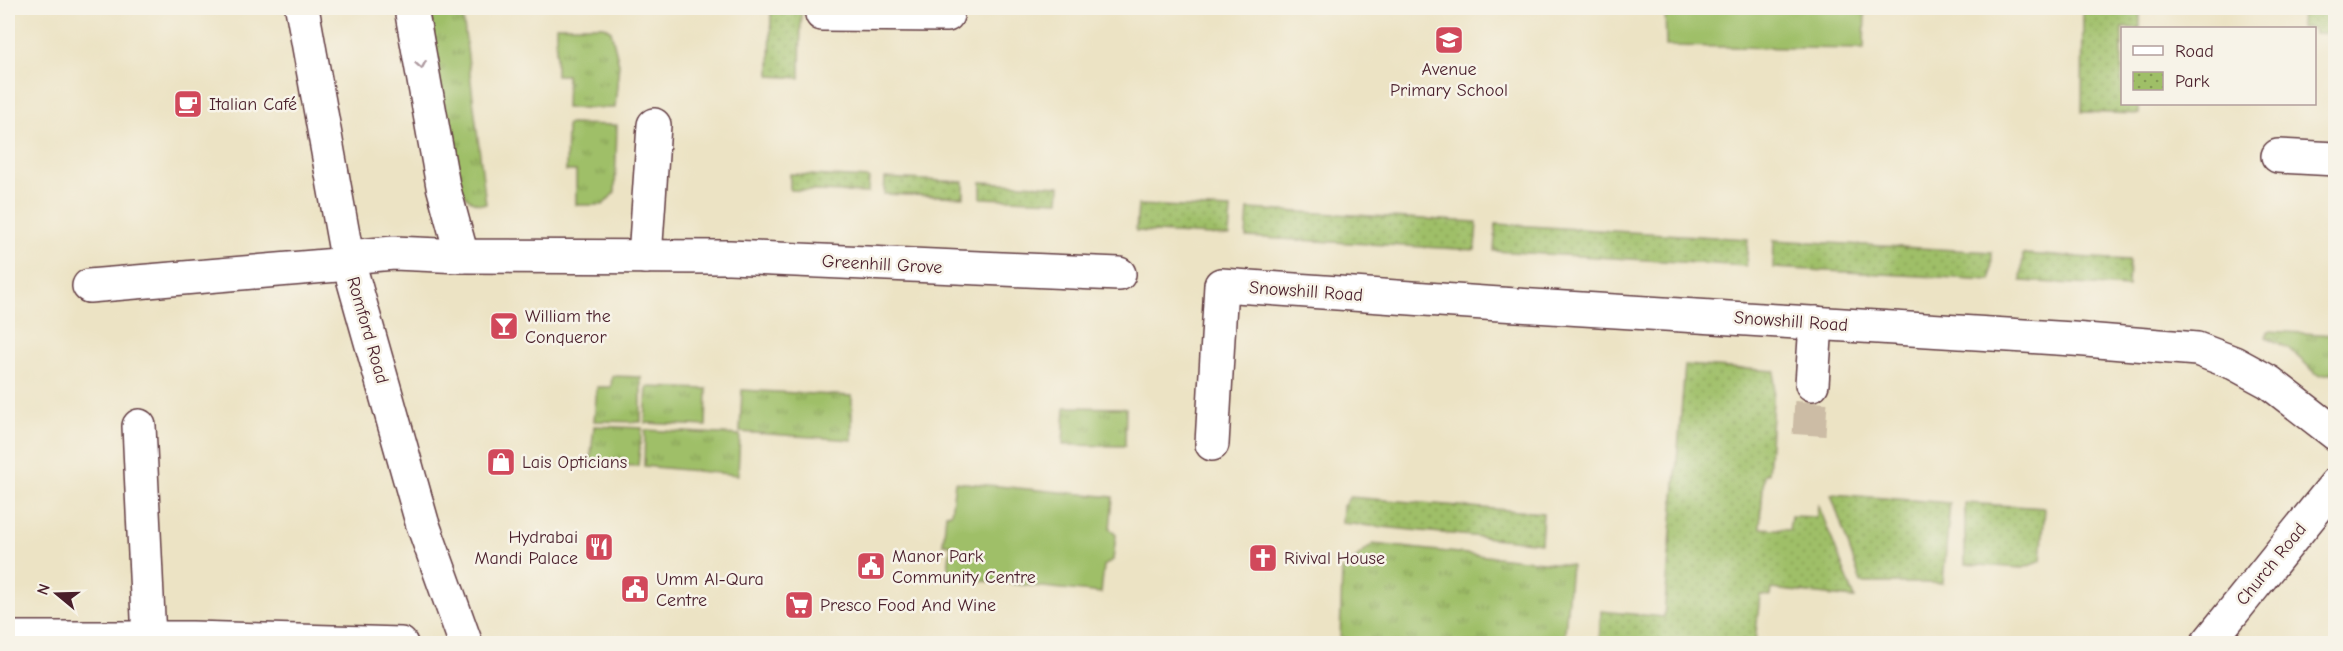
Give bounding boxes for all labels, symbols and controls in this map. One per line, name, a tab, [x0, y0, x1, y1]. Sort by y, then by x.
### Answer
school or university icon: Avenue Primary School	[1433, 24, 1465, 56]
legend	[2121, 27, 2316, 105]
text: Road	[2175, 41, 2214, 62]
place label: Avenue Primary School	[1390, 59, 1508, 101]
one-way arrow	[414, 60, 427, 70]
text: Park	[2175, 71, 2210, 92]
cafe icon: Italian Café	[172, 88, 204, 120]
place label: Italian Café	[209, 94, 297, 115]
street label: Greenhill Grove	[821, 251, 943, 278]
street label: Romford Road	[342, 274, 393, 386]
street label: Snowshill Road	[1248, 277, 1364, 306]
place label: William the Conqueror	[525, 306, 611, 348]
street label: Snowshill Road	[1733, 307, 1849, 336]
bar icon: William the Conqueror	[488, 310, 520, 342]
shop icon: Lais Opticians	[485, 446, 517, 478]
place label: Lais Opticians	[522, 452, 627, 473]
street label: Church Road	[2232, 519, 2311, 610]
place label: Hydrabai Mandi Palace	[475, 527, 578, 569]
restaurant icon: Hydrabai Mandi Palace	[583, 531, 615, 563]
church icon: Rivival House	[1247, 542, 1279, 574]
place label: Manor Park Community Centre	[892, 546, 1036, 588]
place label: Rivival House	[1284, 548, 1385, 569]
public building icon: Manor Park Community Centre	[855, 550, 887, 582]
north arrow	[27, 564, 87, 624]
place label: Umm Al-Qura Centre	[656, 569, 764, 611]
public building icon: Umm Al-Qura Centre	[619, 573, 651, 605]
text: N	[34, 582, 54, 597]
supermarket icon: Presco Food And Wine	[783, 589, 815, 621]
place label: Presco Food And Wine	[820, 595, 996, 616]

